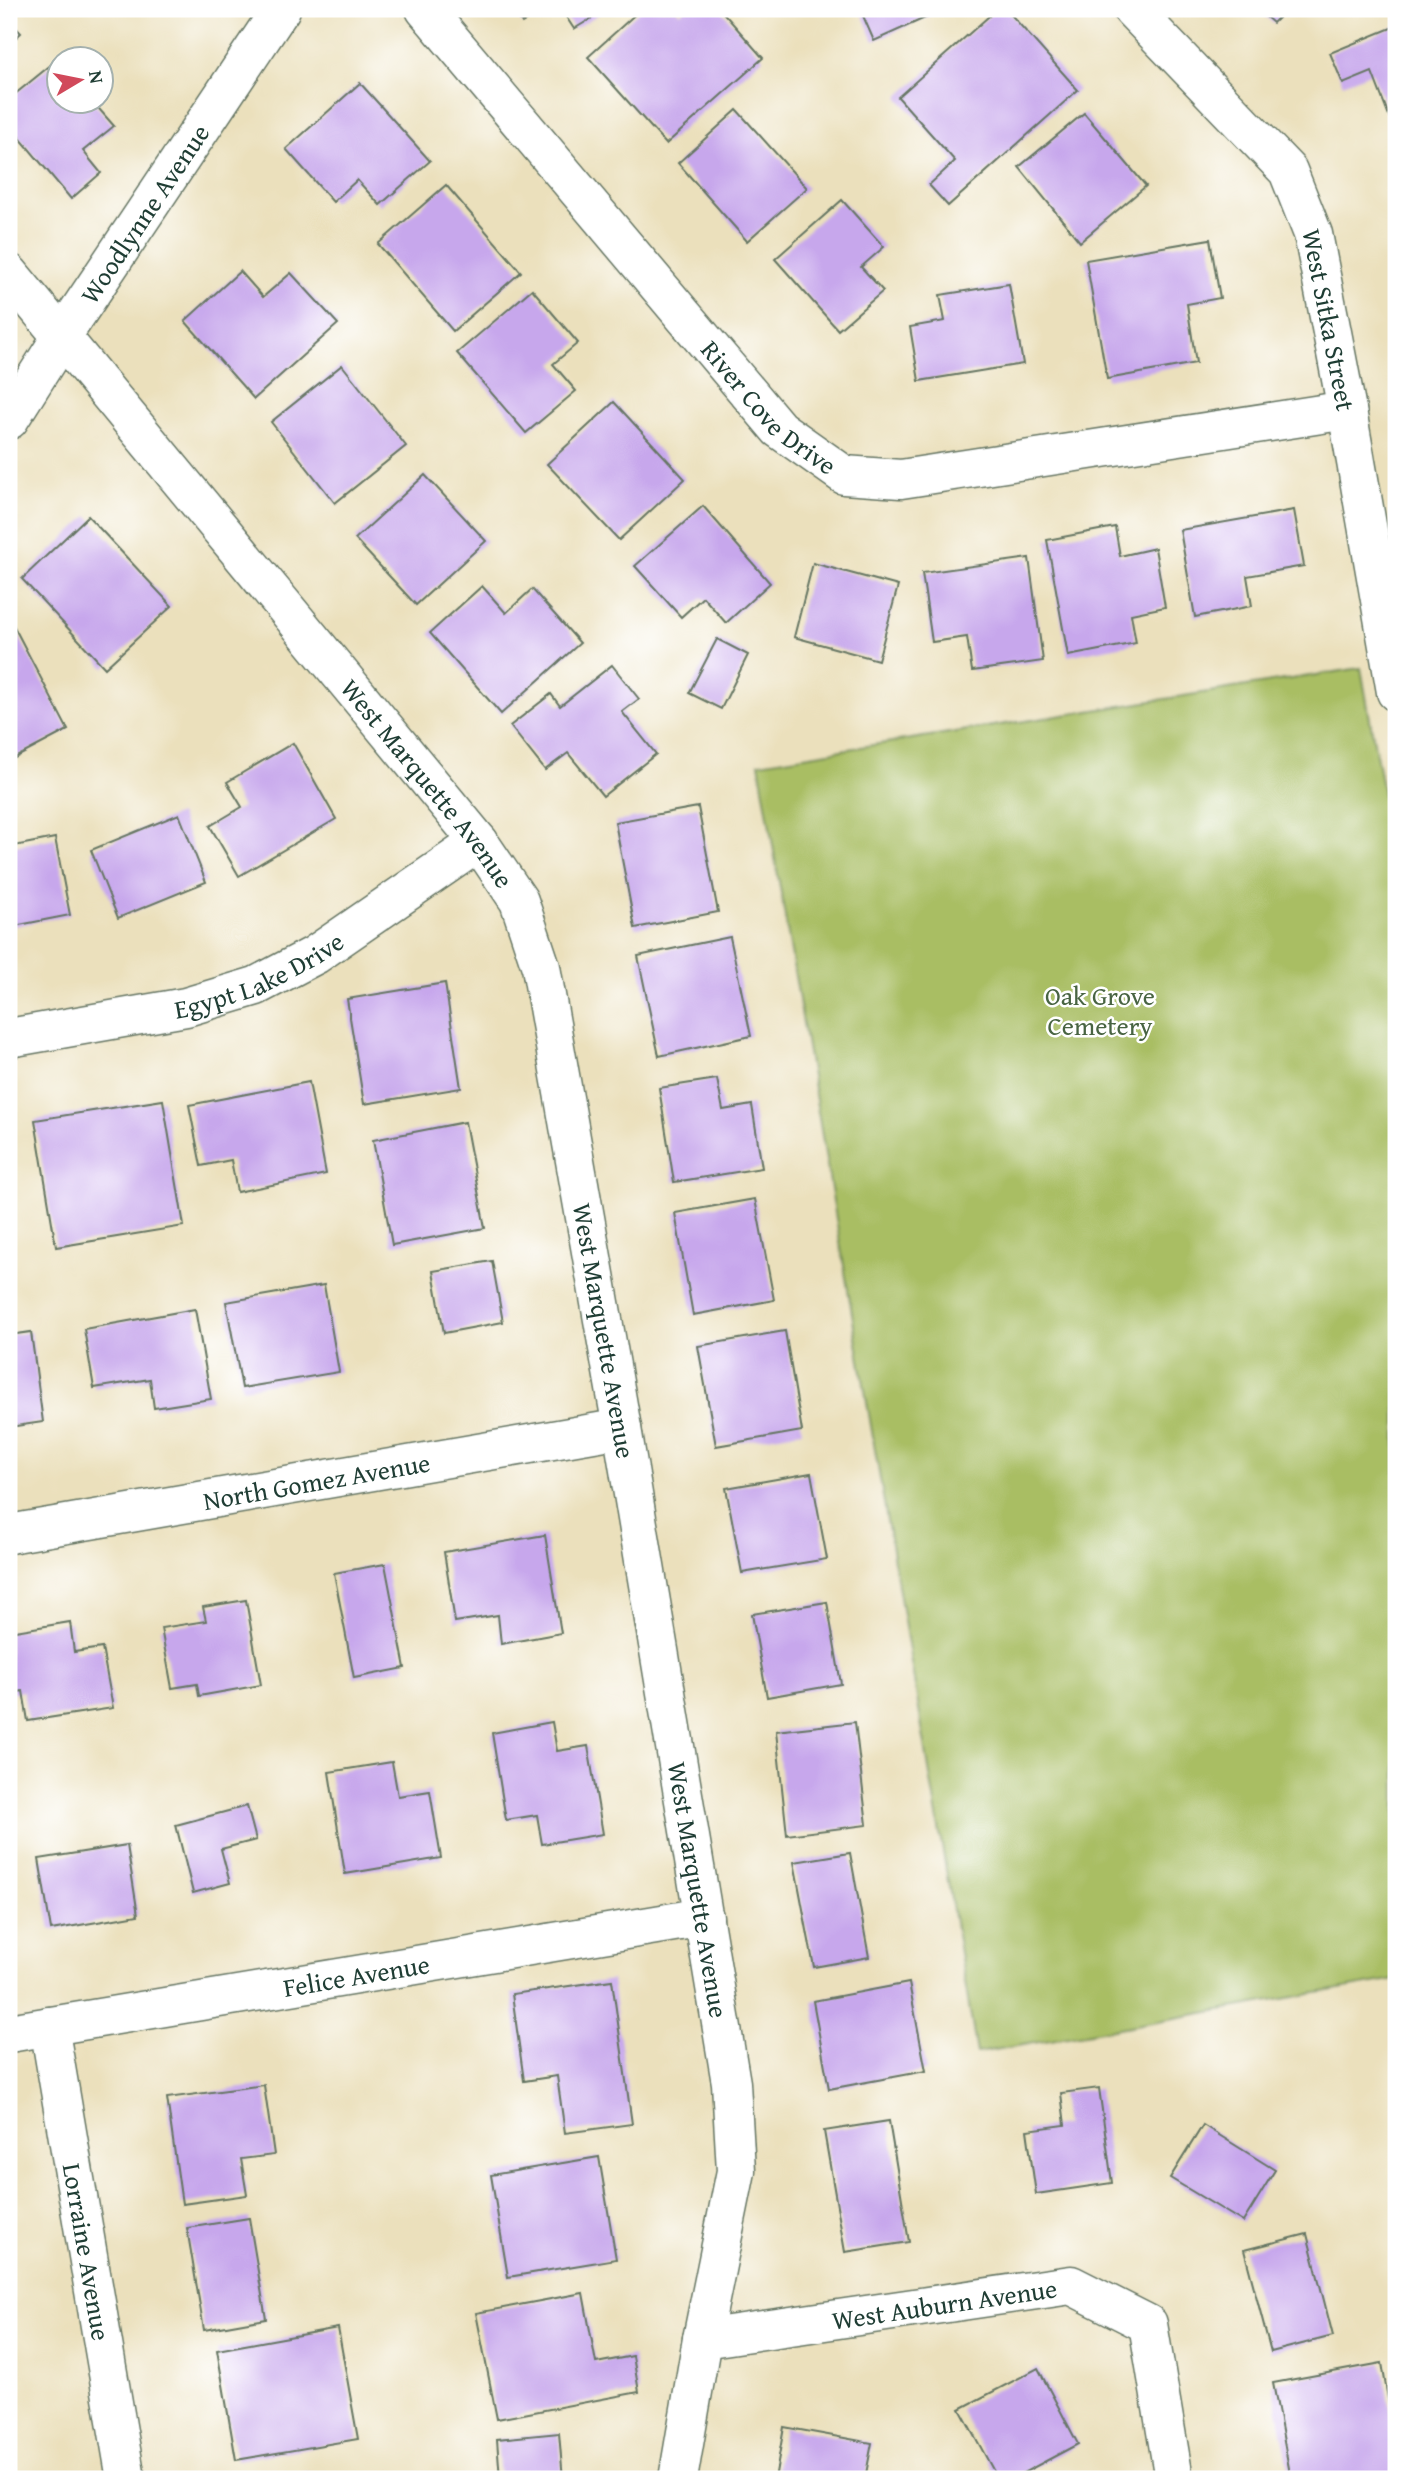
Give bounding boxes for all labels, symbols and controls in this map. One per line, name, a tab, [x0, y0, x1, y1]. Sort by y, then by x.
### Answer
north arrow	[46, 46, 116, 116]
text: N	[82, 68, 112, 86]
street label: Woodlynne Avenue	[70, 116, 218, 311]
street label: West Sitka Street	[1293, 225, 1366, 414]
street label: River Cove Drive	[692, 331, 845, 484]
street label: West Marquette Avenue	[332, 670, 524, 895]
street label: Egypt Lake Drive	[171, 922, 351, 1028]
park label: Oak Grove Cemetery	[1045, 976, 1155, 1045]
street label: West Marquette Avenue	[563, 1200, 646, 1461]
street label: North Gomez Avenue	[200, 1442, 433, 1520]
street label: West Marquette Avenue	[658, 1759, 739, 2021]
street label: Felice Avenue	[280, 1944, 432, 2006]
street label: Lorraine Avenue	[53, 2160, 122, 2343]
street label: West Auburn Avenue	[829, 2268, 1060, 2339]

